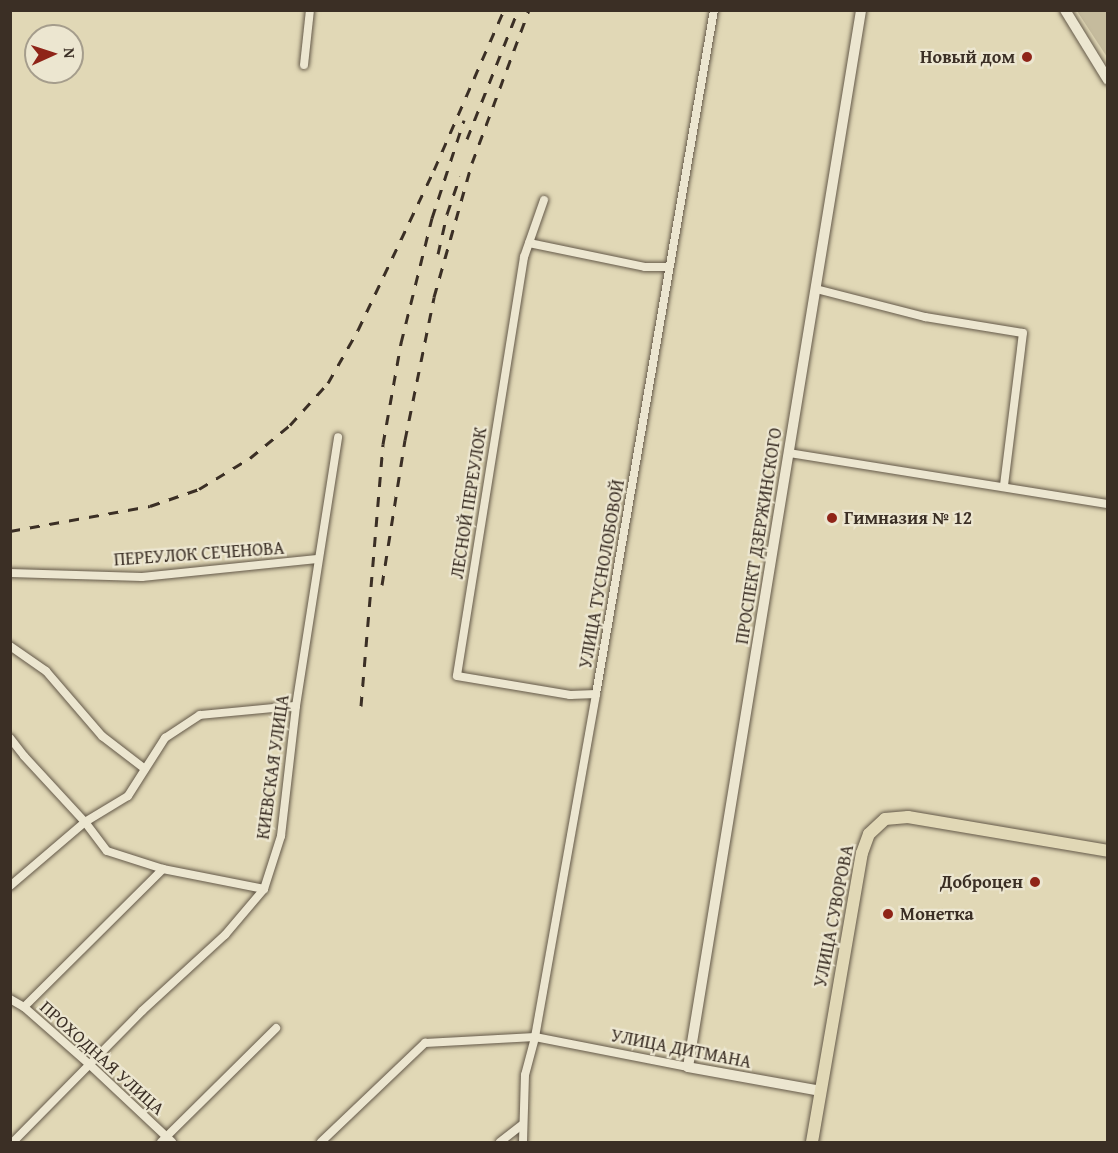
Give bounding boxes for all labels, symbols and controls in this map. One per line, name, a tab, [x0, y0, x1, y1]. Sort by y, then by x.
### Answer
north arrow	[24, 24, 84, 84]
place label: Новый дом	[920, 46, 1015, 68]
text: N	[58, 47, 82, 59]
marker: Новый дом	[1020, 50, 1034, 64]
street label: ЛЕСНОЙ ПЕРЕУЛОК	[446, 426, 492, 580]
street label: ПРОСПЕКТ ДЗЕРЖИНСКОГО	[731, 426, 787, 646]
street label: УЛИЦА ТУСНОЛОБОВОЙ	[575, 478, 629, 670]
place label: Гимназия № 12	[844, 507, 972, 529]
marker: Гимназия № 12	[825, 511, 839, 525]
street label: ПЕРЕУЛОК СЕЧЕНОВА	[113, 537, 285, 571]
street label: КИЕВСКАЯ УЛИЦА	[252, 693, 294, 841]
street label: УЛИЦА СУВОРОВА	[810, 843, 858, 989]
place label: Доброцен	[940, 871, 1023, 893]
marker: Доброцен	[1028, 875, 1042, 889]
place label: Монетка	[900, 903, 974, 925]
marker: Монетка	[881, 907, 895, 921]
street label: ПРОХОДНАЯ УЛИЦА	[35, 996, 169, 1120]
street label: УЛИЦА ДИТМАНА	[609, 1025, 753, 1073]

